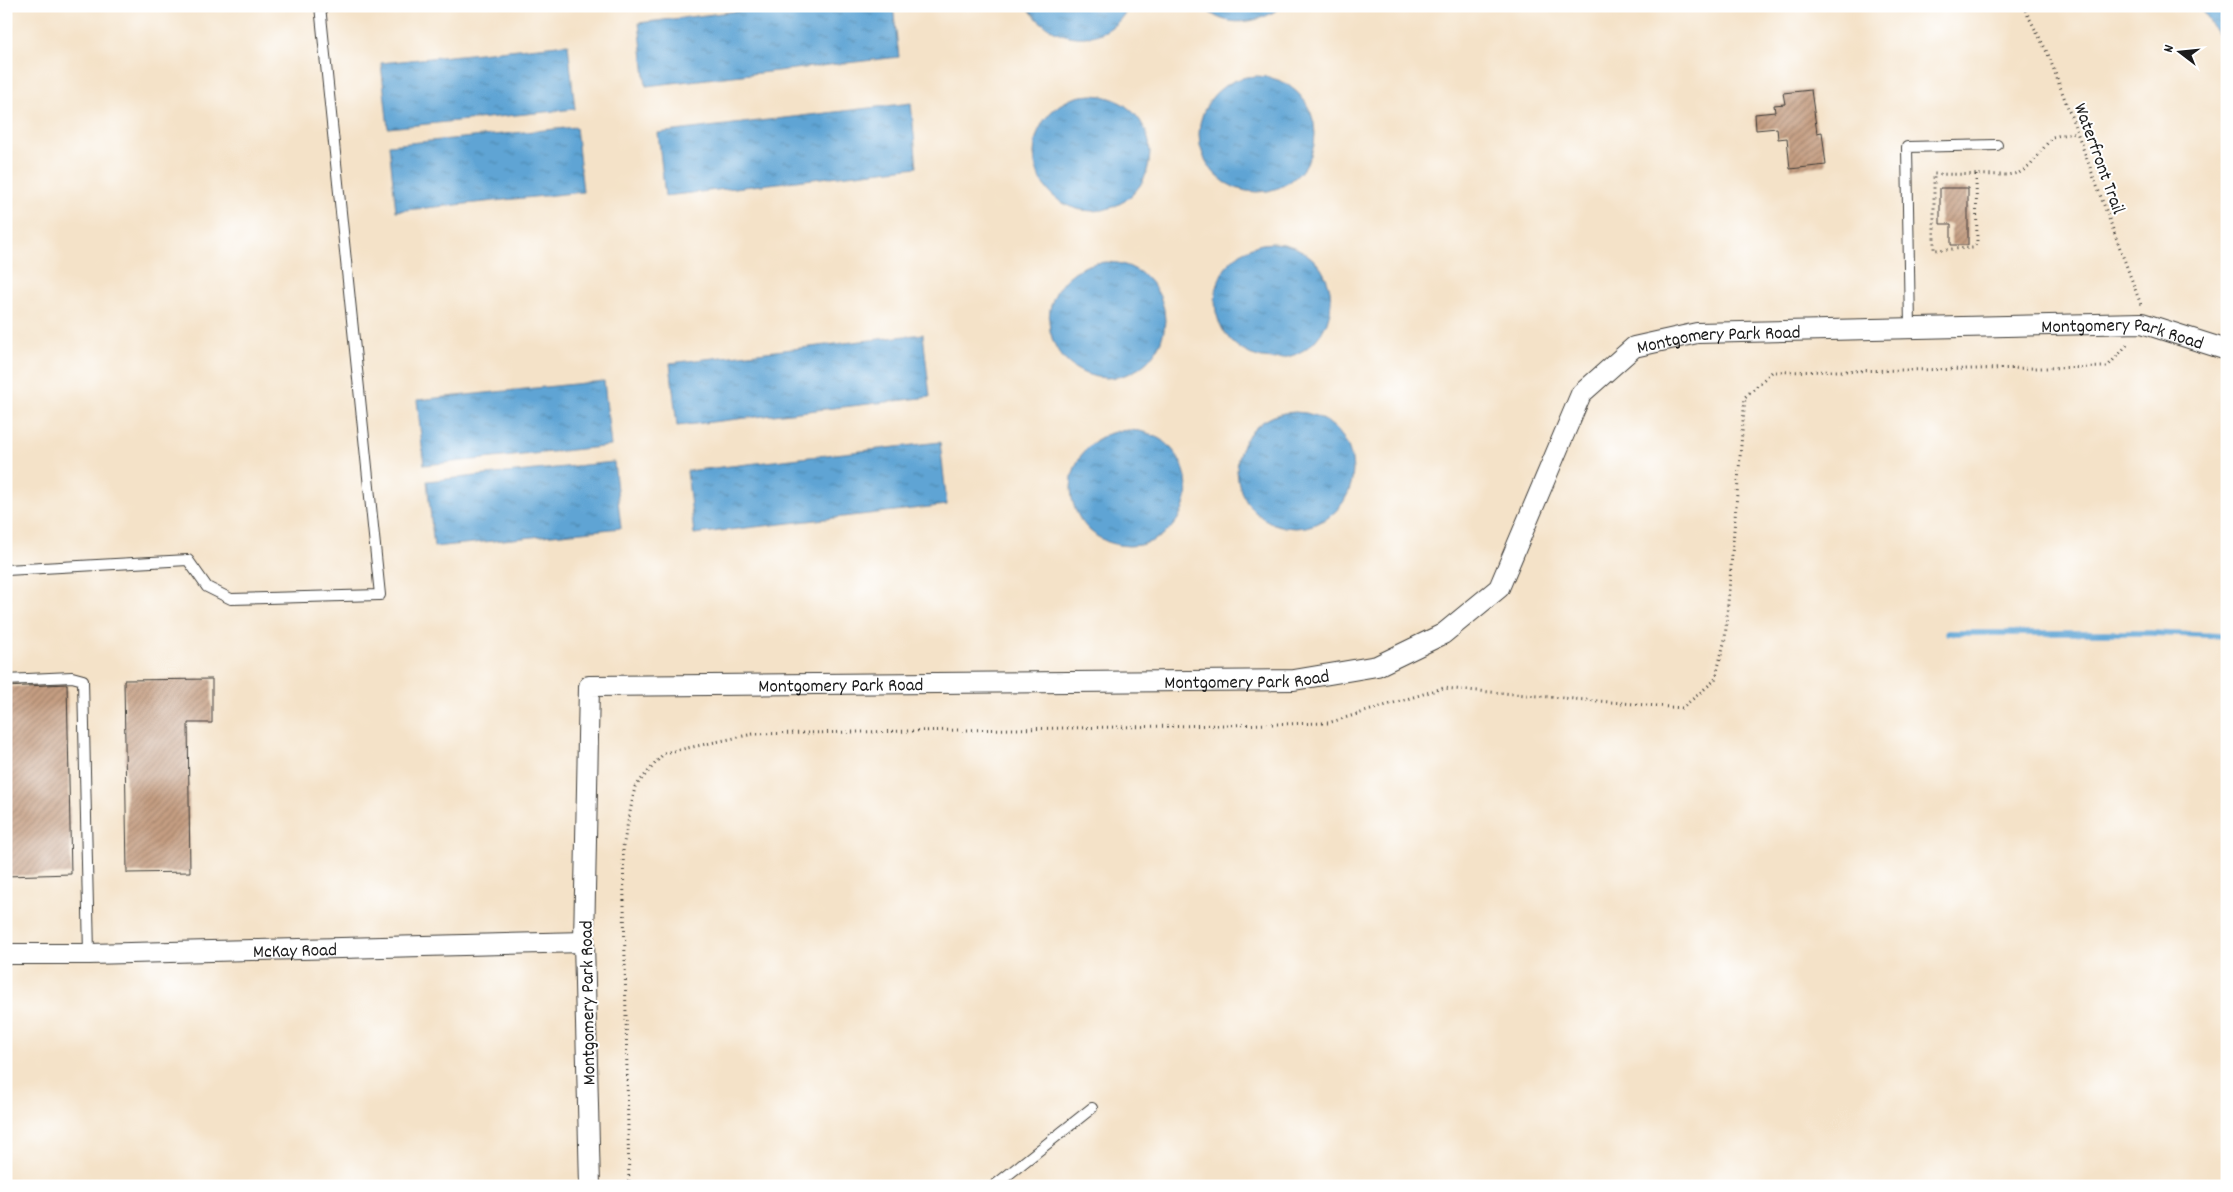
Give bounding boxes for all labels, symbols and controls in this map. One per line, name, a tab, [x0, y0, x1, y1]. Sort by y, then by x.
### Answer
north arrow	[2156, 28, 2206, 78]
text: N	[2159, 43, 2180, 55]
street label: Waterfront Trail	[2065, 100, 2130, 219]
street label: Montgomery Park Road	[2041, 313, 2206, 359]
street label: Montgomery Park Road	[1635, 321, 1801, 363]
street label: Montgomery Park Road	[1164, 664, 1332, 698]
street label: Montgomery Park Road	[758, 673, 924, 702]
street label: Montgomery Park Road	[575, 920, 604, 1086]
street label: McKay Road	[253, 938, 337, 967]

